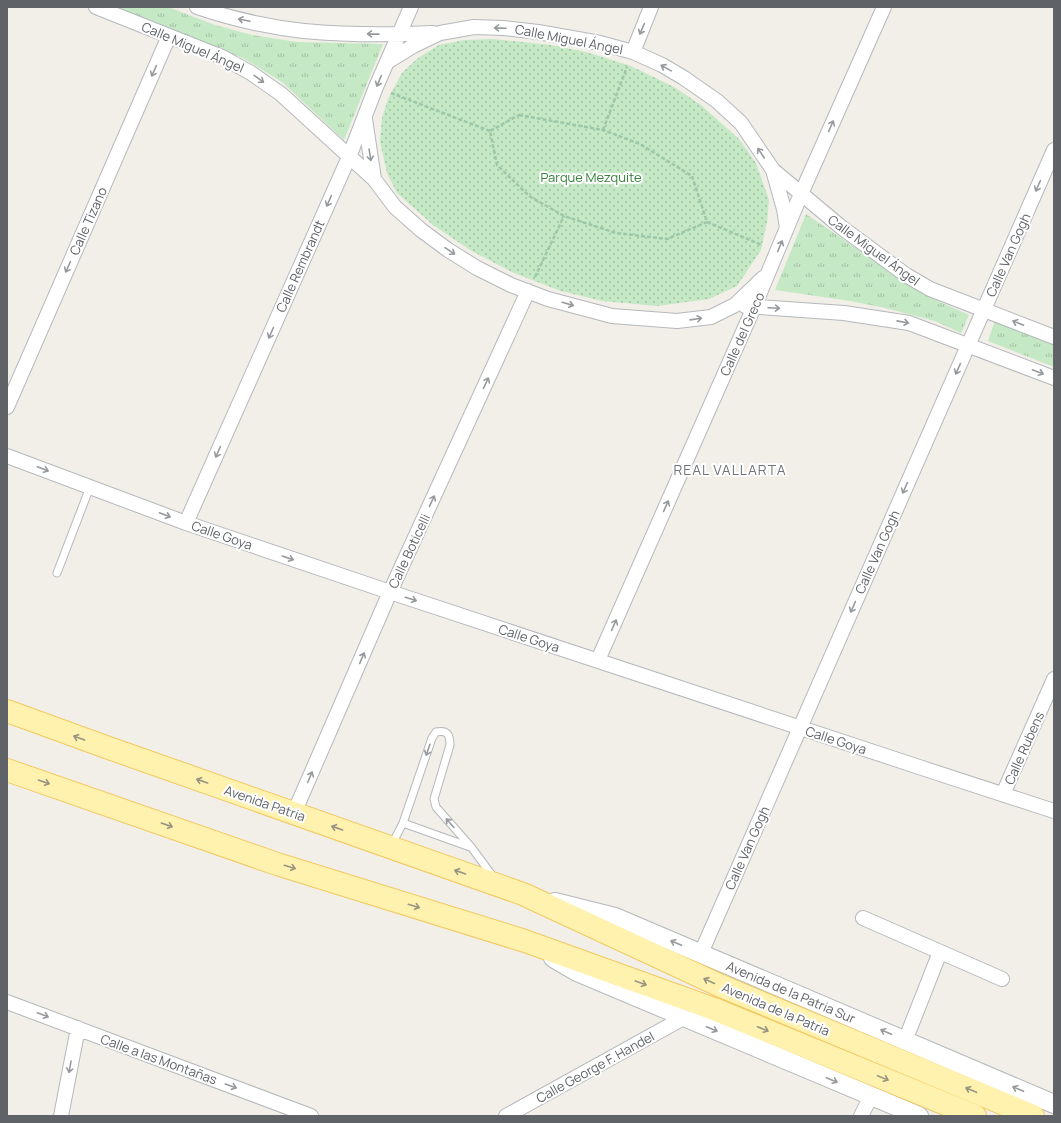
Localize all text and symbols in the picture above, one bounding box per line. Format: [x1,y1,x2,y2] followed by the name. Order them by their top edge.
[237,16,250,24] one-way arrow
[139,17,247,77] street label: Calle Miguel Ángel
[513,20,625,58] street label: Calle Miguel Ángel
[638,23,645,35] one-way arrow
[494,24,507,31] one-way arrow
[367,30,380,38] one-way arrow
[660,63,672,71] one-way arrow
[150,65,157,77] one-way arrow
[253,74,264,83] one-way arrow
[374,75,382,87] one-way arrow
[828,121,836,133] one-way arrow
[366,148,374,161] one-way arrow
[757,148,765,159] one-way arrow
[540,168,642,186] park label: Parque Mezquite
[1034,180,1041,192] one-way arrow
[65,184,111,258] street label: Calle Tizano
[325,195,332,207] one-way arrow
[824,210,924,290] street label: Calle Miguel Ángel
[982,210,1034,300] street label: Calle Van Gogh
[272,217,328,315] street label: Calle Rembrandt
[777,240,784,252] one-way arrow
[444,247,455,255] one-way arrow
[64,261,71,273] one-way arrow
[716,289,769,379] street label: Calle del Greco
[561,301,574,309] one-way arrow
[767,305,780,312] one-way arrow
[689,315,702,323] one-way arrow
[896,318,909,326] one-way arrow
[1012,319,1024,326] one-way arrow
[266,327,274,339] one-way arrow
[954,363,961,375] one-way arrow
[1032,368,1044,376] one-way arrow
[483,377,490,389] one-way arrow
[214,445,221,457] one-way arrow
[673,460,787,479] district label: REAL VALLARTA
[37,466,49,474] one-way arrow
[901,482,909,494] one-way arrow
[429,496,436,508] one-way arrow
[663,500,670,512] one-way arrow
[851,507,903,597] street label: Calle Van Gogh
[384,511,434,591] street label: Calle Boticelli
[159,512,171,520] one-way arrow
[189,516,255,554] street label: Calle Goya
[282,554,294,562] one-way arrow
[405,596,418,603] one-way arrow
[849,601,856,613] one-way arrow
[610,619,618,631] one-way arrow
[496,620,562,656] street label: Calle Goya
[359,653,366,665] one-way arrow
[1000,708,1048,787] street label: Calle Rubens
[803,722,869,758] street label: Calle Goya
[73,733,85,741] one-way arrow
[424,744,431,757] one-way arrow
[307,772,314,784] one-way arrow
[195,777,208,784] one-way arrow
[37,779,49,787] one-way arrow
[222,781,308,825] street label: Avenida Patria
[721,803,773,893] street label: Calle Van Gogh
[445,818,454,828] one-way arrow
[160,822,173,829] one-way arrow
[332,824,344,832] one-way arrow
[283,864,295,872] one-way arrow
[454,867,466,875] one-way arrow
[407,903,420,910] one-way arrow
[670,938,682,946] one-way arrow
[724,958,858,1026] street label: Avenida de la Patria Sur
[704,977,716,984] one-way arrow
[635,979,647,987] one-way arrow
[720,979,832,1039] street label: Avenida de la Patria
[37,1012,49,1020] one-way arrow
[756,1025,768,1033] one-way arrow
[706,1026,718,1033] one-way arrow
[533,1027,657,1107] street label: Calle George F. Handel
[880,1028,892,1035] one-way arrow
[98,1030,220,1089] street label: Calle a las Montañas
[66,1060,74,1073] one-way arrow
[876,1075,888,1082] one-way arrow
[825,1077,837,1084] one-way arrow
[224,1082,236,1090] one-way arrow
[1013,1084,1025,1092] one-way arrow
[966,1086,978,1094] one-way arrow

